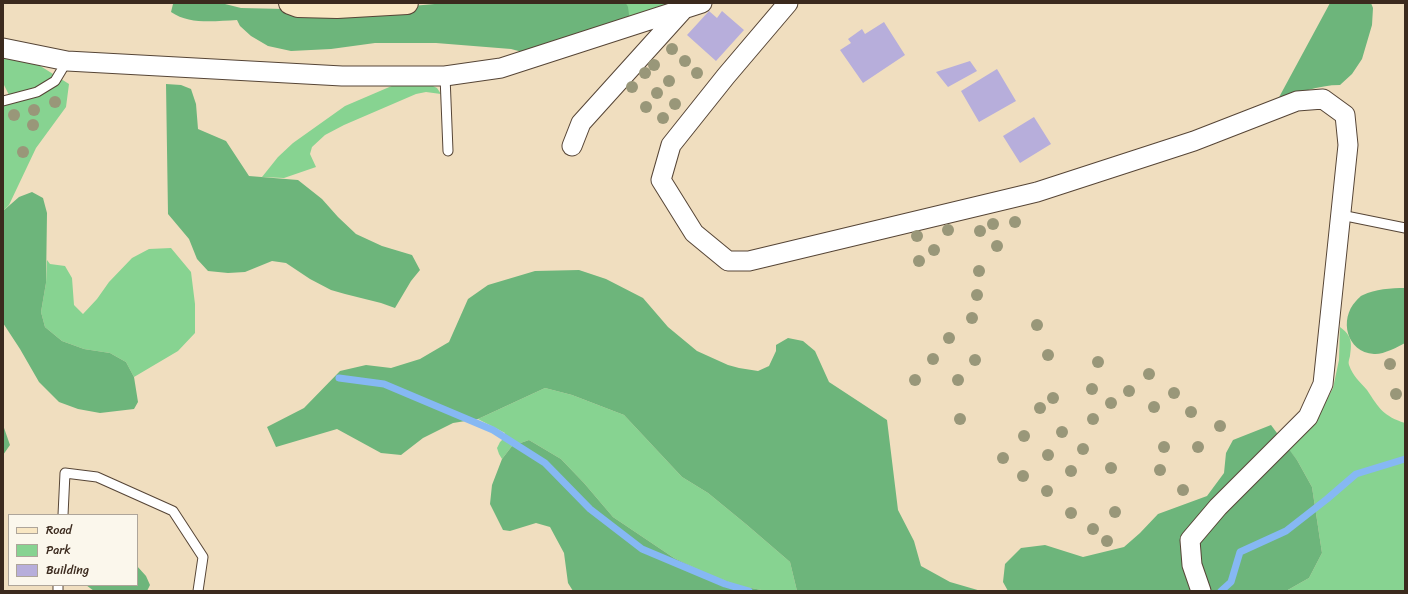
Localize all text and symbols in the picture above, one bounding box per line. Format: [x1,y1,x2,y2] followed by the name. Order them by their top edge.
[8,514,138,586] legend
[46,519,72,541] text: Road
[46,539,71,561] text: Park
[46,559,89,581] text: Building

